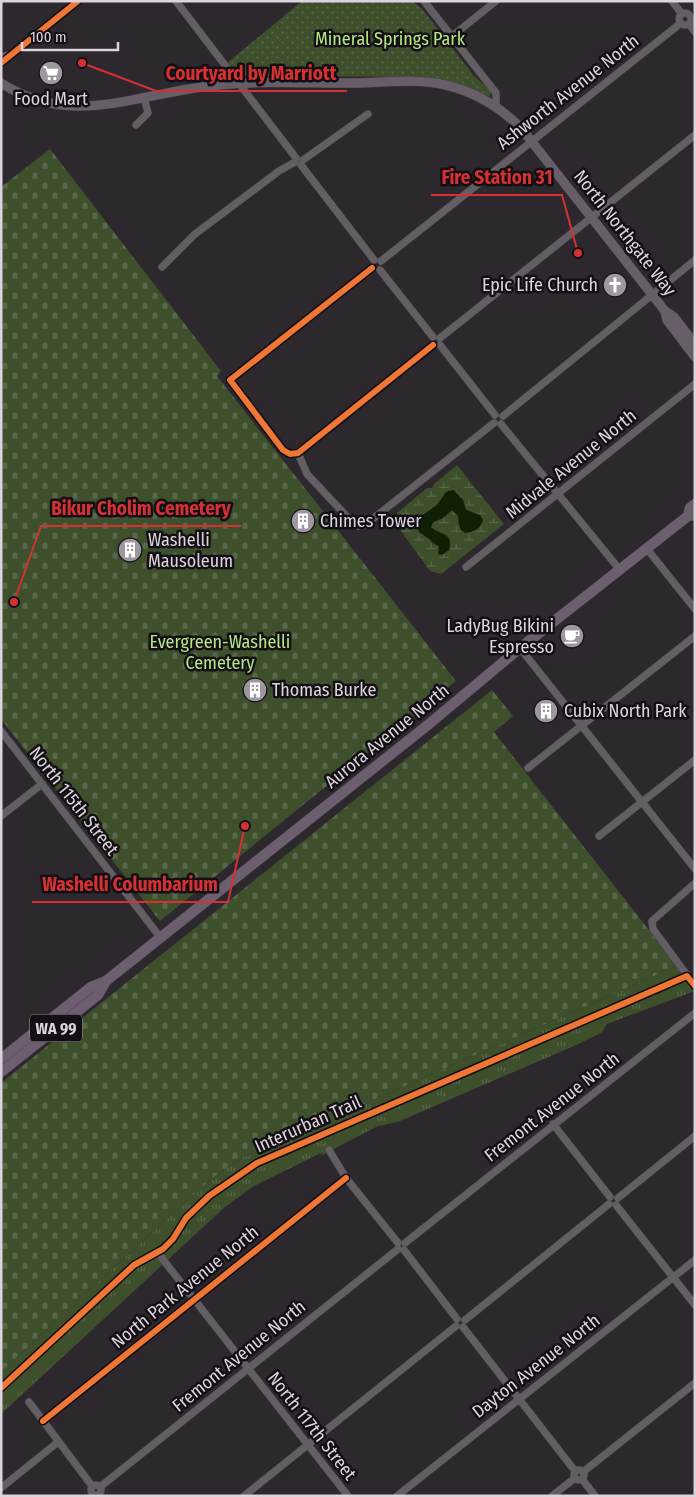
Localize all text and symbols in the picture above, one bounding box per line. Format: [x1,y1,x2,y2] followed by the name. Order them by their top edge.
[22,20,119,52] scale bar
[30,28,67,46] text: 100 m
[315,28,466,50] park label: Mineral Springs Park
[493,30,643,154] street label: Ashworth Avenue North
[156,57,347,91] callout: Courtyard by Marriott
[38,60,64,86] supermarket icon: Food Mart
[166,62,337,85] text: Courtyard by Marriott
[14,88,88,110] place label: Food Mart
[431,161,562,195] callout: Fire Station 31
[442,166,552,189] text: Fire Station 31
[569,166,681,300] street label: North Northgate Way
[602,272,628,298] church icon: Epic Life Church
[482,274,598,296] place label: Epic Life Church
[501,405,641,523] street label: Midvale Avenue North
[41,492,241,526] callout: Bikur Cholim Cemetery
[51,497,232,520] text: Bikur Cholim Cemetery
[290,508,316,534] building icon: Chimes Tower
[320,510,422,532] place label: Chimes Tower
[148,529,233,572] place label: Washelli Mausoleum
[117,537,143,563] building icon: Washelli Mausoleum
[446,615,554,658] place label: LadyBug Bikini Espresso
[559,623,585,649] cafe icon: LadyBug Bikini Espresso
[150,631,290,674] park label: Evergreen-Washelli Cemetery
[242,677,268,703] building icon: Thomas Burke
[272,679,377,701] place label: Thomas Burke
[321,679,453,793] street label: Aurora Avenue North
[533,698,559,724] building icon: Cubix North Park
[564,700,687,722] place label: Cubix North Park
[25,742,123,860] street label: North 115th Street
[32,868,228,902] callout: Washelli Columbarium
[42,873,218,896] text: Washelli Columbarium
[30,1014,82,1042] road number: WA 99
[480,1047,624,1167] street label: Fremont Avenue North
[251,1091,365,1157] street label: Interurban Trail
[107,1221,263,1353] street label: North Park Avenue North
[168,1295,310,1417] street label: Fremont Avenue North
[468,1309,604,1423] street label: Dayton Avenue North
[263,1368,361,1485] street label: North 117th Street

